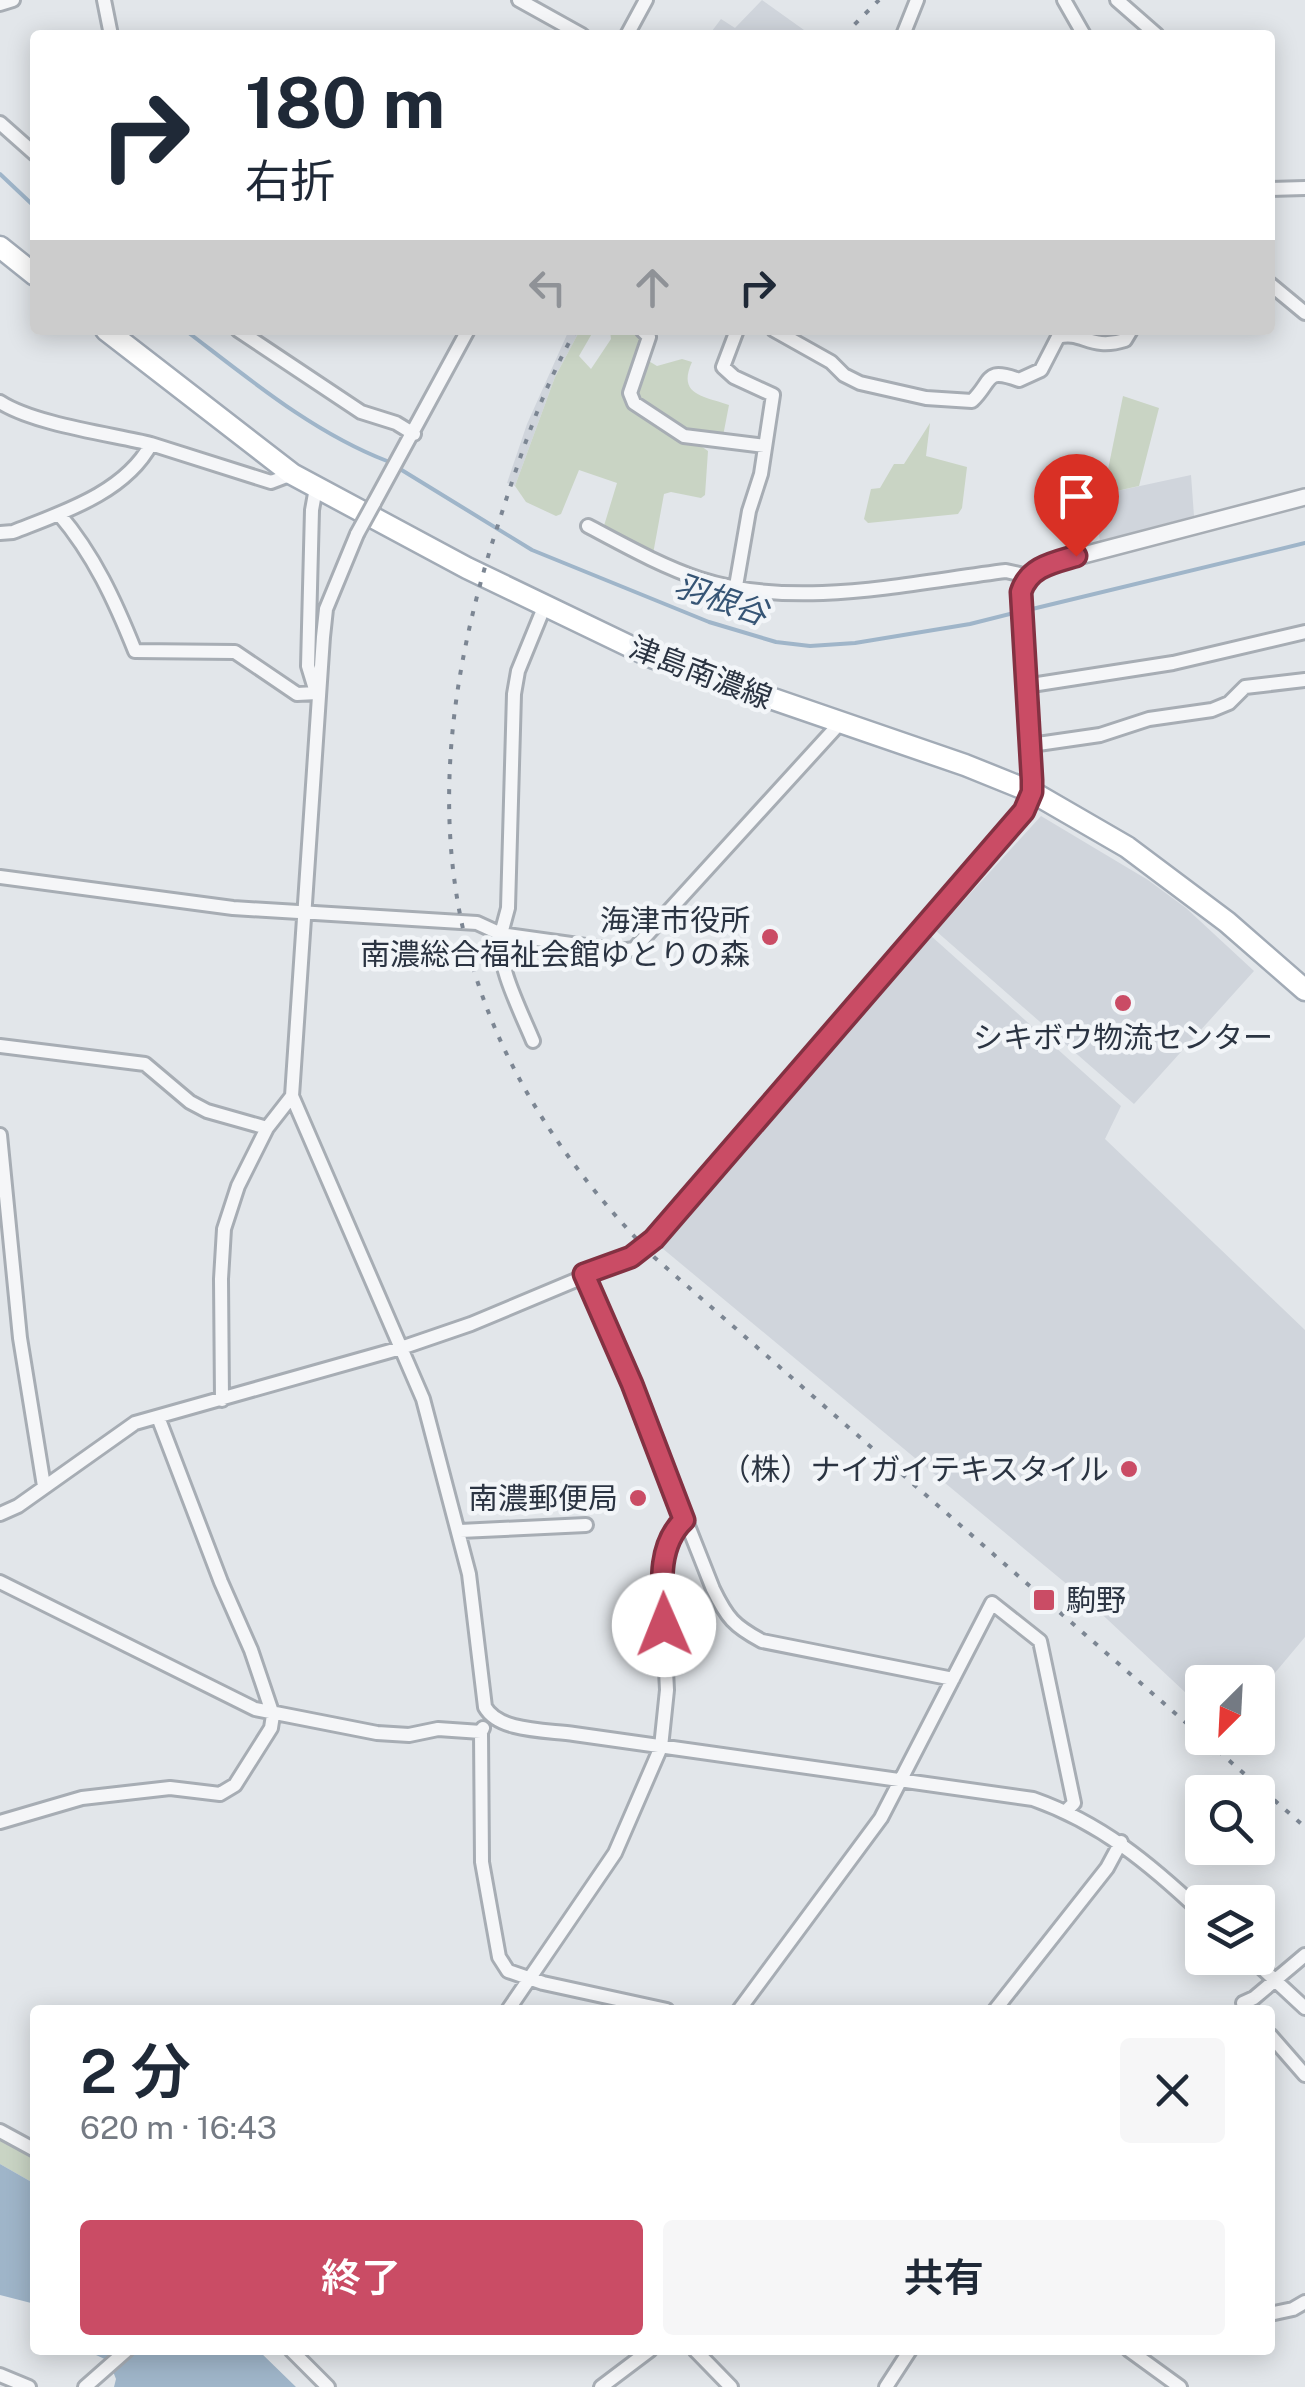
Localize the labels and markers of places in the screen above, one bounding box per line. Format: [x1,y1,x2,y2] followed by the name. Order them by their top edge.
[1034,454,1119,557] pin
[360,902,750,972] place label: 海津市役所 南濃総合福祉会館ゆとりの森
[759,926,781,948] marker: 海津市役所 南濃総合福祉会館ゆとりの森
[1112,992,1134,1014] marker: シキボウ物流センター
[973,1019,1273,1055] place label: シキボウ物流センター
[721,1451,1109,1487] place label: （株）ナイガイテキスタイル
[1118,1458,1140,1480] marker: （株）ナイガイテキスタイル
[468,1480,618,1516] place label: 南濃郵便局
[627,1487,649,1509] marker: 南濃郵便局
[1066,1582,1126,1618] place label: 駒野
[1031,1587,1057,1613] marker: 駒野

